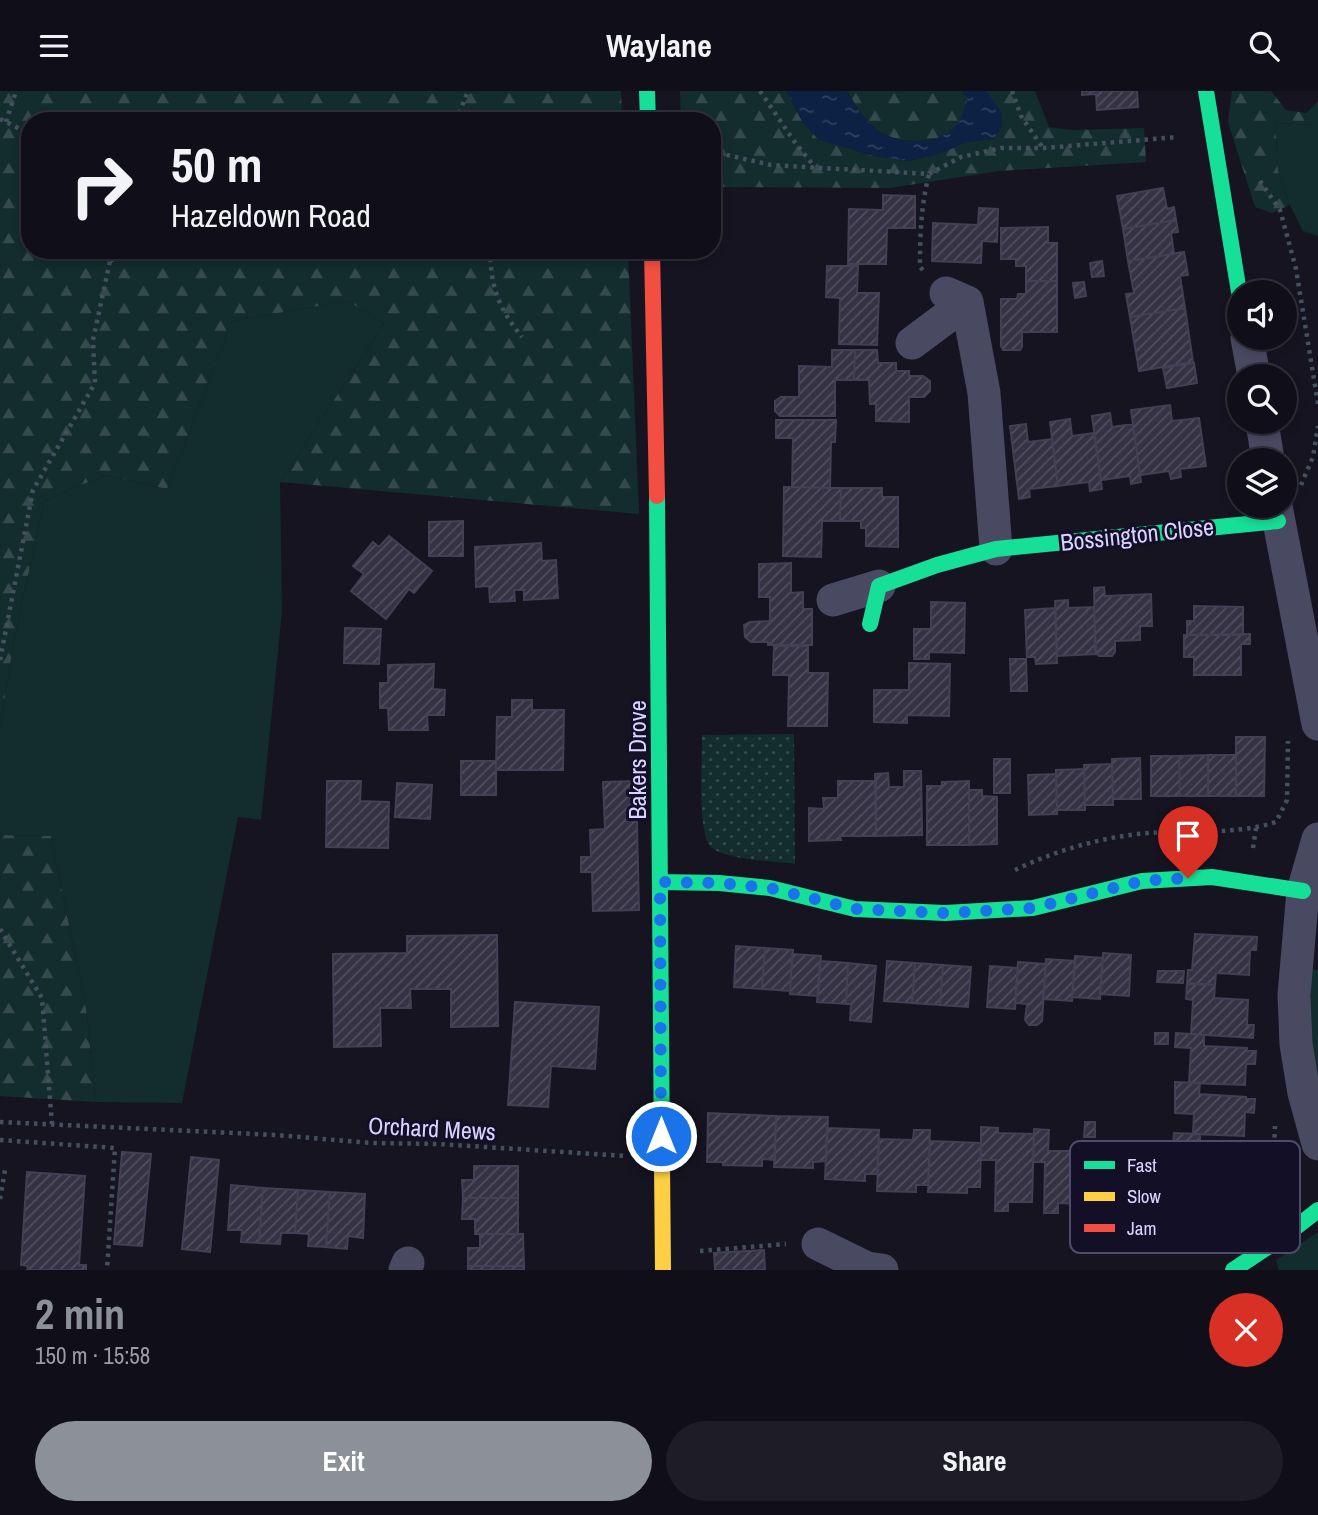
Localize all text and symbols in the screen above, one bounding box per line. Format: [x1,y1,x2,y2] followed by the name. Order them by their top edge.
[606,24,712,67] text: Waylane
[35,27,73,65] icon: menu
[1245,27,1283,65] icon: search
[171,131,263,197] text: 50 m
[56,140,147,231] icon: right
[171,194,371,237] text: Hazeldown Road
[1227,280,1297,518] map controls
[1227,280,1297,350] button: sound
[1227,364,1297,434] button: search
[1227,448,1297,518] button: layers
[1059,510,1215,558] street label: Bossington Close
[621,700,653,820] street label: Bakers Drove
[1158,806,1218,878] pin
[1169,817,1207,855] icon: arrive
[624,1099,698,1173] position arrow
[367,1109,497,1147] street label: Orchard Mews
[1070,1141,1300,1253] legend
[1127,1152,1157,1178] text: Fast
[1127,1183,1162,1209] text: Slow
[1127,1215,1156,1241] text: Jam
[35,1286,125,1342] text: 2 min
[1209,1293,1283,1367] button: close
[35,1340,150,1371] text: 150 m · 15:58
[35,1421,652,1501] button: Exit
[666,1421,1283,1501] button: Share

